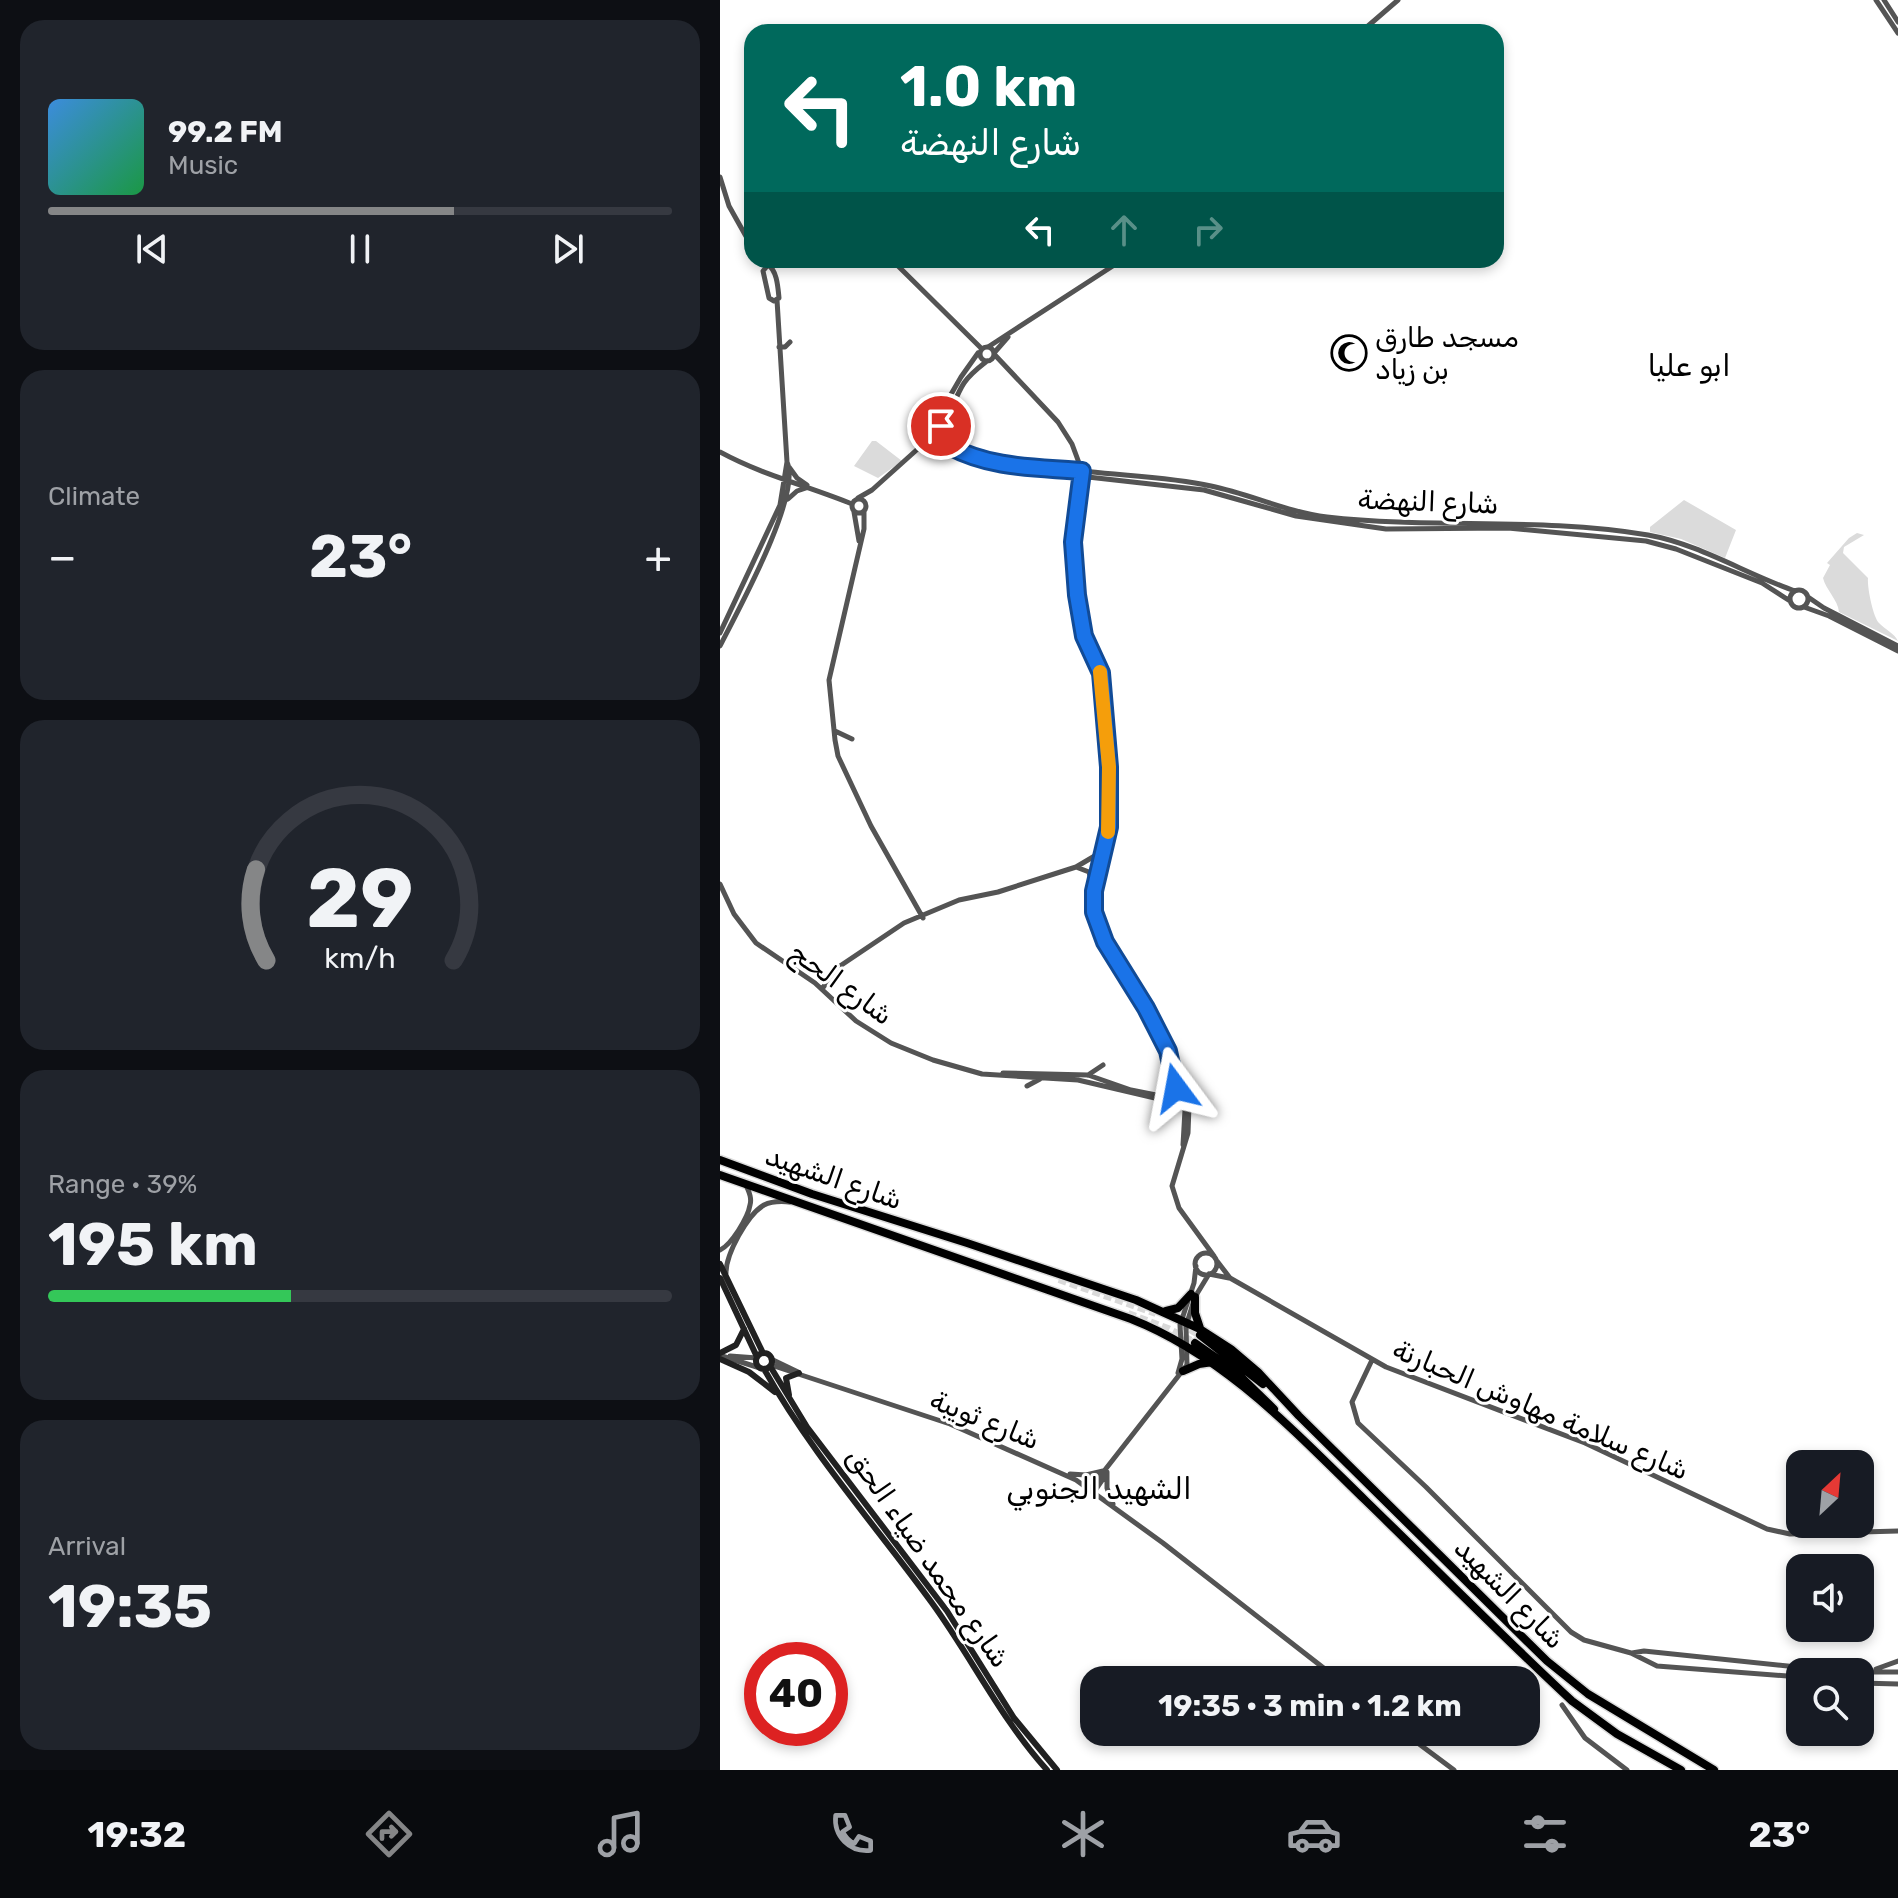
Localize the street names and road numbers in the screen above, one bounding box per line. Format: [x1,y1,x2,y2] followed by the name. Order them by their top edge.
[1357,483,1499,523] street label: شارع النهضة
[782,935,900,1034] street label: شارع الحج
[760,1139,907,1219] street label: شارع الشهيد
[1387,1332,1694,1490] street label: شارع سلامة مهاوش الحبارنة
[924,1383,1045,1459] street label: شارع ثويبة
[838,1441,1017,1676] street label: شارع محمد ضياء الحق
[1445,1531,1572,1658] street label: شارع الشهيد

